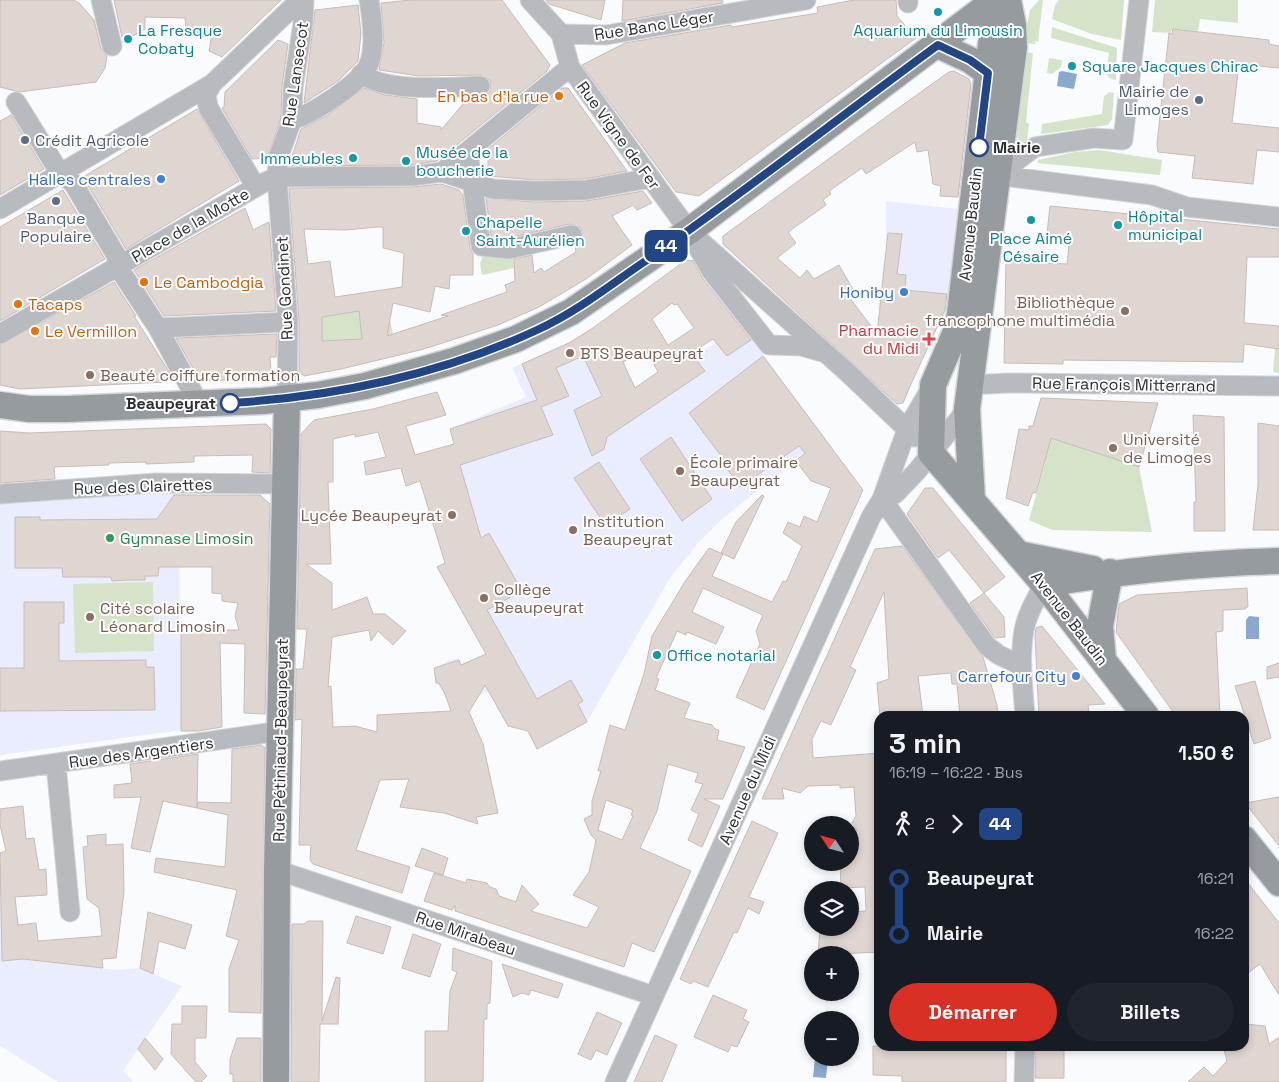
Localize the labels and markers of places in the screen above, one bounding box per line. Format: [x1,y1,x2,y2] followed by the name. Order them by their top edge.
[932,6,944,18] marker: Aquarium du Limousin
[138,20,222,59] place label: La Fresque Cobaty
[853,20,1023,41] place label: Aquarium du Limousin
[122,33,134,45] marker: La Fresque Cobaty
[1082,56,1259,77] place label: Square Jacques Chirac
[1066,60,1078,72] marker: Square Jacques Chirac
[1119,81,1189,120] place label: Mairie de Limoges
[437,86,549,107] place label: En bas d'la rue
[553,90,565,102] marker: En bas d'la rue
[1193,94,1205,106] marker: Mairie de Limoges
[35,130,149,151] place label: Crédit Agricole
[19,134,31,146] marker: Crédit Agricole
[969,137,989,157] marker: Mairie
[993,137,1040,158] place label: Mairie
[416,142,508,181] place label: Musée de la boucherie
[260,148,343,169] place label: Immeubles
[347,152,359,164] marker: Immeubles
[400,155,412,167] marker: Musée de la boucherie
[29,169,151,190] place label: Halles centrales
[155,173,167,185] marker: Halles centrales
[50,195,62,207] marker: Banque Populaire
[1128,206,1202,245] place label: Hôpital municipal
[20,208,92,247] place label: Banque Populaire
[476,212,585,251] place label: Chapelle Saint-Aurélien
[1025,214,1037,226] marker: Place Aimé Césaire
[1112,219,1124,231] marker: Hôpital municipal
[460,225,472,237] marker: Chapelle Saint-Aurélien
[990,228,1072,267] place label: Place Aimé Césaire
[154,272,263,293] place label: Le Cambodgia
[138,276,150,288] marker: Le Cambodgia
[840,282,894,303] place label: Honiby
[898,286,910,298] marker: Honiby
[925,292,1115,331] place label: Bibliothèque francophone multimédia
[28,294,83,315] place label: Tacaps
[12,298,24,310] marker: Tacaps
[1119,305,1131,317] marker: Bibliothèque francophone multimédia
[839,320,919,359] place label: Pharmacie du Midi
[45,321,137,342] place label: Le Vermillon
[29,325,41,337] marker: Le Vermillon
[923,333,935,345] marker: Pharmacie du Midi
[580,343,704,364] place label: BTS Beaupeyrat
[564,347,576,359] marker: BTS Beaupeyrat
[100,365,300,386] place label: Beauté coiffure formation
[84,369,96,381] marker: Beauté coiffure formation
[126,393,216,414] place label: Beaupeyrat
[220,393,240,413] marker: Beaupeyrat
[1123,429,1211,468] place label: Université de Limoges
[1107,442,1119,454] marker: Université de Limoges
[690,452,798,491] place label: École primaire Beaupeyrat
[674,465,686,477] marker: École primaire Beaupeyrat
[301,505,442,526] place label: Lycée Beaupeyrat
[446,509,458,521] marker: Lycée Beaupeyrat
[583,511,673,550] place label: Institution Beaupeyrat
[567,524,579,536] marker: Institution Beaupeyrat
[120,528,254,549] place label: Gymnase Limosin
[104,532,116,544] marker: Gymnase Limosin
[494,579,584,618] place label: Collège Beaupeyrat
[478,592,490,604] marker: Collège Beaupeyrat
[100,598,226,637] place label: Cité scolaire Léonard Limosin
[84,611,96,623] marker: Cité scolaire Léonard Limosin
[667,645,776,666] place label: Office notarial
[651,649,663,661] marker: Office notarial
[958,666,1066,687] place label: Carrefour City
[1070,670,1082,682] marker: Carrefour City

